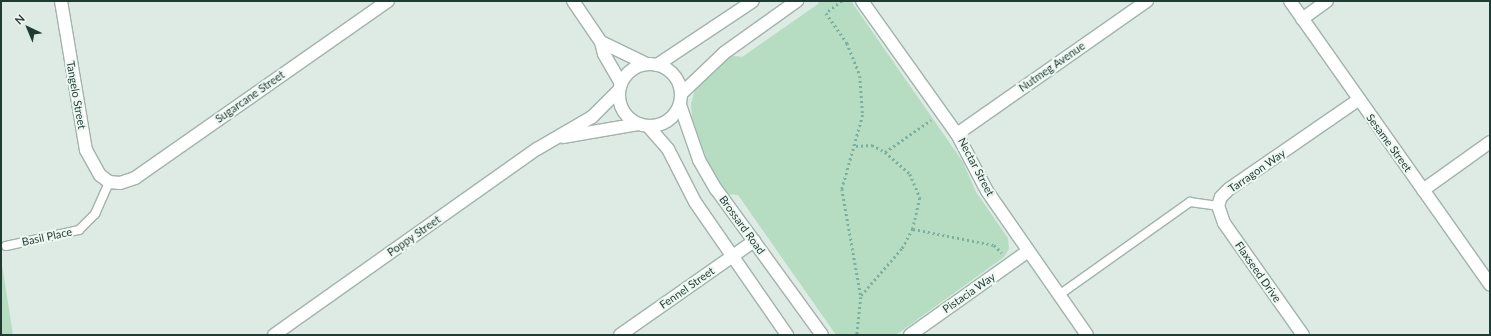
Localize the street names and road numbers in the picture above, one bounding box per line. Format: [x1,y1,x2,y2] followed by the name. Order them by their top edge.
[1016,39,1088,95] street label: Nutmeg Avenue
[64,60,88,130] street label: Tangelo Street
[213,68,287,126] street label: Sugarcane Street
[1363,111,1415,175] street label: Sesame Street
[955,135,997,199] street label: Nectar Street
[1226,146,1288,196] street label: Tarragon Way
[716,193,768,257] street label: Brossard Road
[385,213,443,259] street label: Poppy Street
[21,225,73,249] street label: Basil Place
[1232,239,1284,305] street label: Flaxseed Drive
[657,264,717,312] street label: Fennel Street
[940,270,998,316] street label: Pistacia Way

